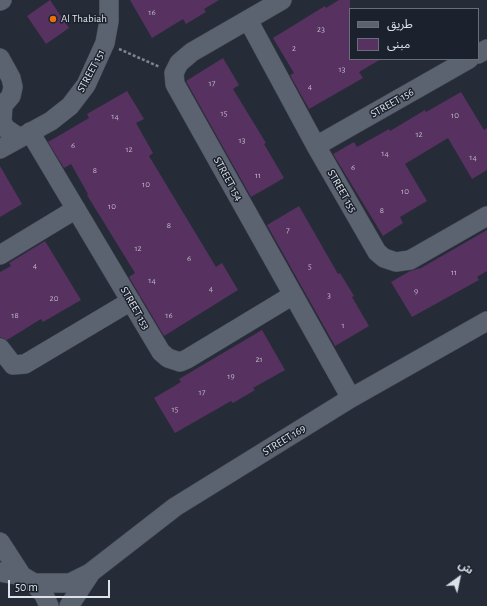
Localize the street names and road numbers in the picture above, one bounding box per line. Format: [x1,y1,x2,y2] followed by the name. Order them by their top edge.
[74,47,108,95] street label: STREET 151
[368,85,416,121] street label: STREET 156
[211,155,245,203] street label: STREET 154
[324,167,360,215] street label: STREET 155
[117,284,153,332] street label: STREET 153
[260,422,308,458] street label: STREET 169

